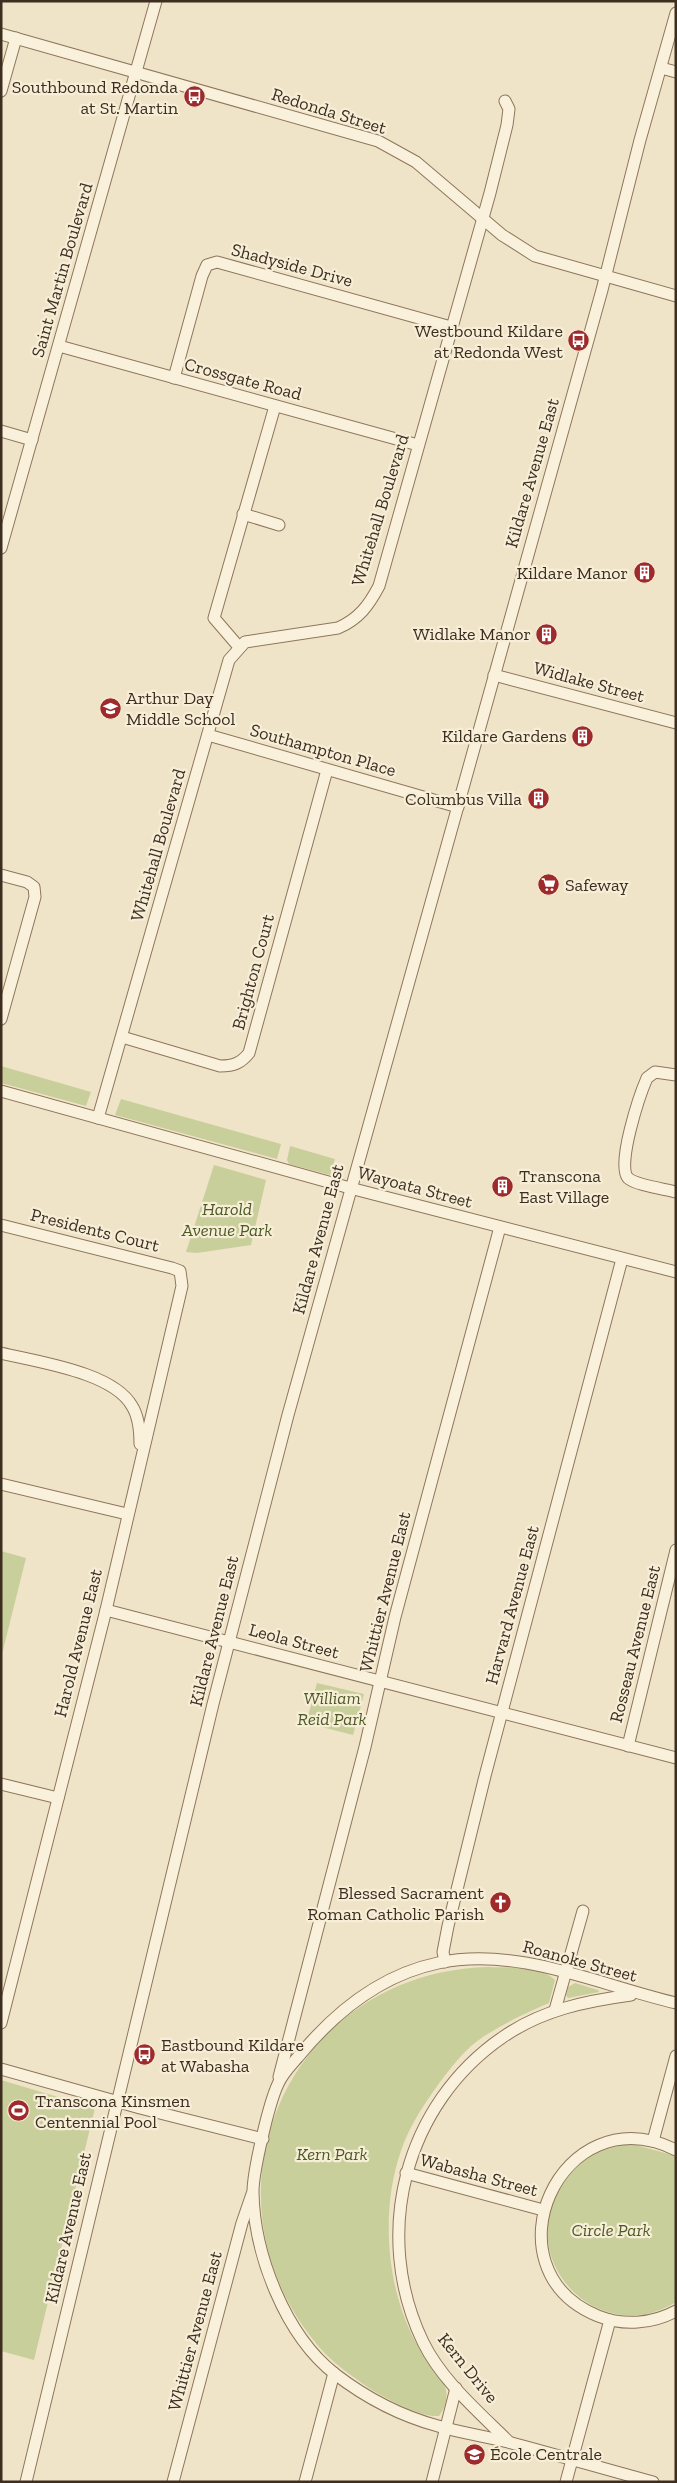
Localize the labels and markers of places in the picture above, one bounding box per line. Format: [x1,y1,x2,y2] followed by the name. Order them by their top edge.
[12,76,179,119] place label: Southbound Redonda at St. Martin
[182,85,206,109] bus stop icon: Southbound Redonda at St. Martin
[415,320,563,363] place label: Westbound Kildare at Redonda West
[567,329,591,353] bus stop icon: Westbound Kildare at Redonda West
[632,561,656,585] building icon: Kildare Manor
[516,562,628,584] place label: Kildare Manor
[535,622,559,646] building icon: Widlake Manor
[413,623,531,645] place label: Widlake Manor
[126,687,235,730] place label: Arthur Day Middle School
[98,696,122,720] school or university icon: Arthur Day Middle School
[571,724,595,748] building icon: Kildare Gardens
[442,725,567,747] place label: Kildare Gardens
[526,787,550,811] building icon: Columbus Villa
[405,788,522,810] place label: Columbus Villa
[537,873,561,897] supermarket icon: Safeway
[565,874,629,896] place label: Safeway
[519,1165,609,1208] place label: Transcona East Village
[491,1174,515,1198] building icon: Transcona East Village
[307,1882,484,1925] place label: Blessed Sacrament Roman Catholic Parish
[488,1891,512,1915] church icon: Blessed Sacrament Roman Catholic Parish
[161,2034,304,2077] place label: Eastbound Kildare at Wabasha
[133,2043,157,2067] bus stop icon: Eastbound Kildare at Wabasha
[35,2090,191,2133] place label: Transcona Kinsmen Centennial Pool
[7,2099,31,2123] sports icon: Transcona Kinsmen Centennial Pool
[462,2442,486,2466] school or university icon: École Centrale
[490,2443,602,2465] place label: École Centrale

